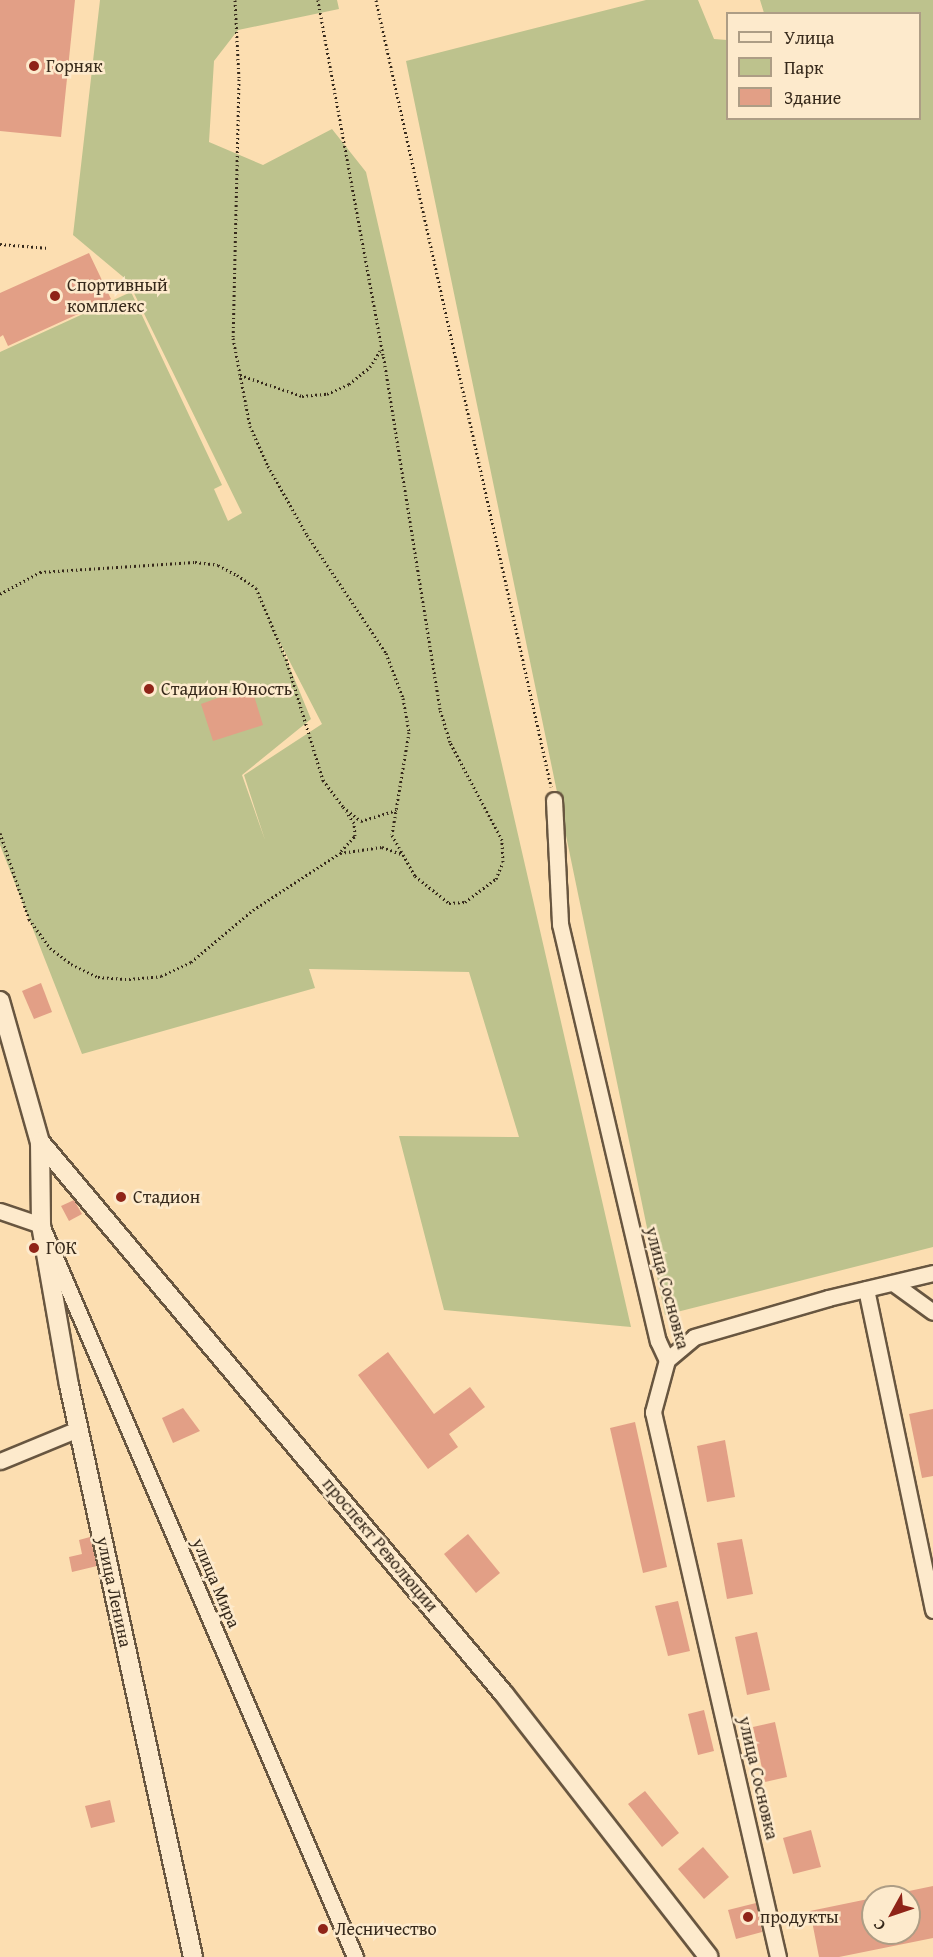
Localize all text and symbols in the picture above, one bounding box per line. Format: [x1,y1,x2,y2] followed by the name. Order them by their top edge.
[726,12,921,120] legend
[784,24,834,51] text: Улица
[784,54,823,81] text: Парк
[46,55,103,77] place label: Горняк
[27,59,41,73] marker: Горняк
[784,84,841,111] text: Здание
[67,275,168,318] place label: Спортивный комплекс
[48,289,62,303] marker: Спортивный комплекс
[161,678,292,700] place label: Стадион Юность
[142,682,156,696] marker: Стадион Юность
[133,1186,200,1208] place label: Стадион
[114,1190,128,1204] marker: Стадион
[640,1224,694,1352] street label: улица Сосновка
[46,1237,77,1259] place label: ГОК
[27,1241,41,1255] marker: ГОК
[318,1474,442,1616] street label: проспект Революции
[92,1535,136,1649] street label: улица Ленина
[187,1535,245,1631] street label: улица Мира
[733,1714,783,1842] street label: улица Сосновка
[861,1885,921,1945] north arrow
[760,1906,839,1928] place label: продукты
[741,1910,755,1924] marker: продукты
[867,1914,891,1936] text: С
[335,1918,437,1940] place label: Лесничество
[316,1922,330,1936] marker: Лесничество

